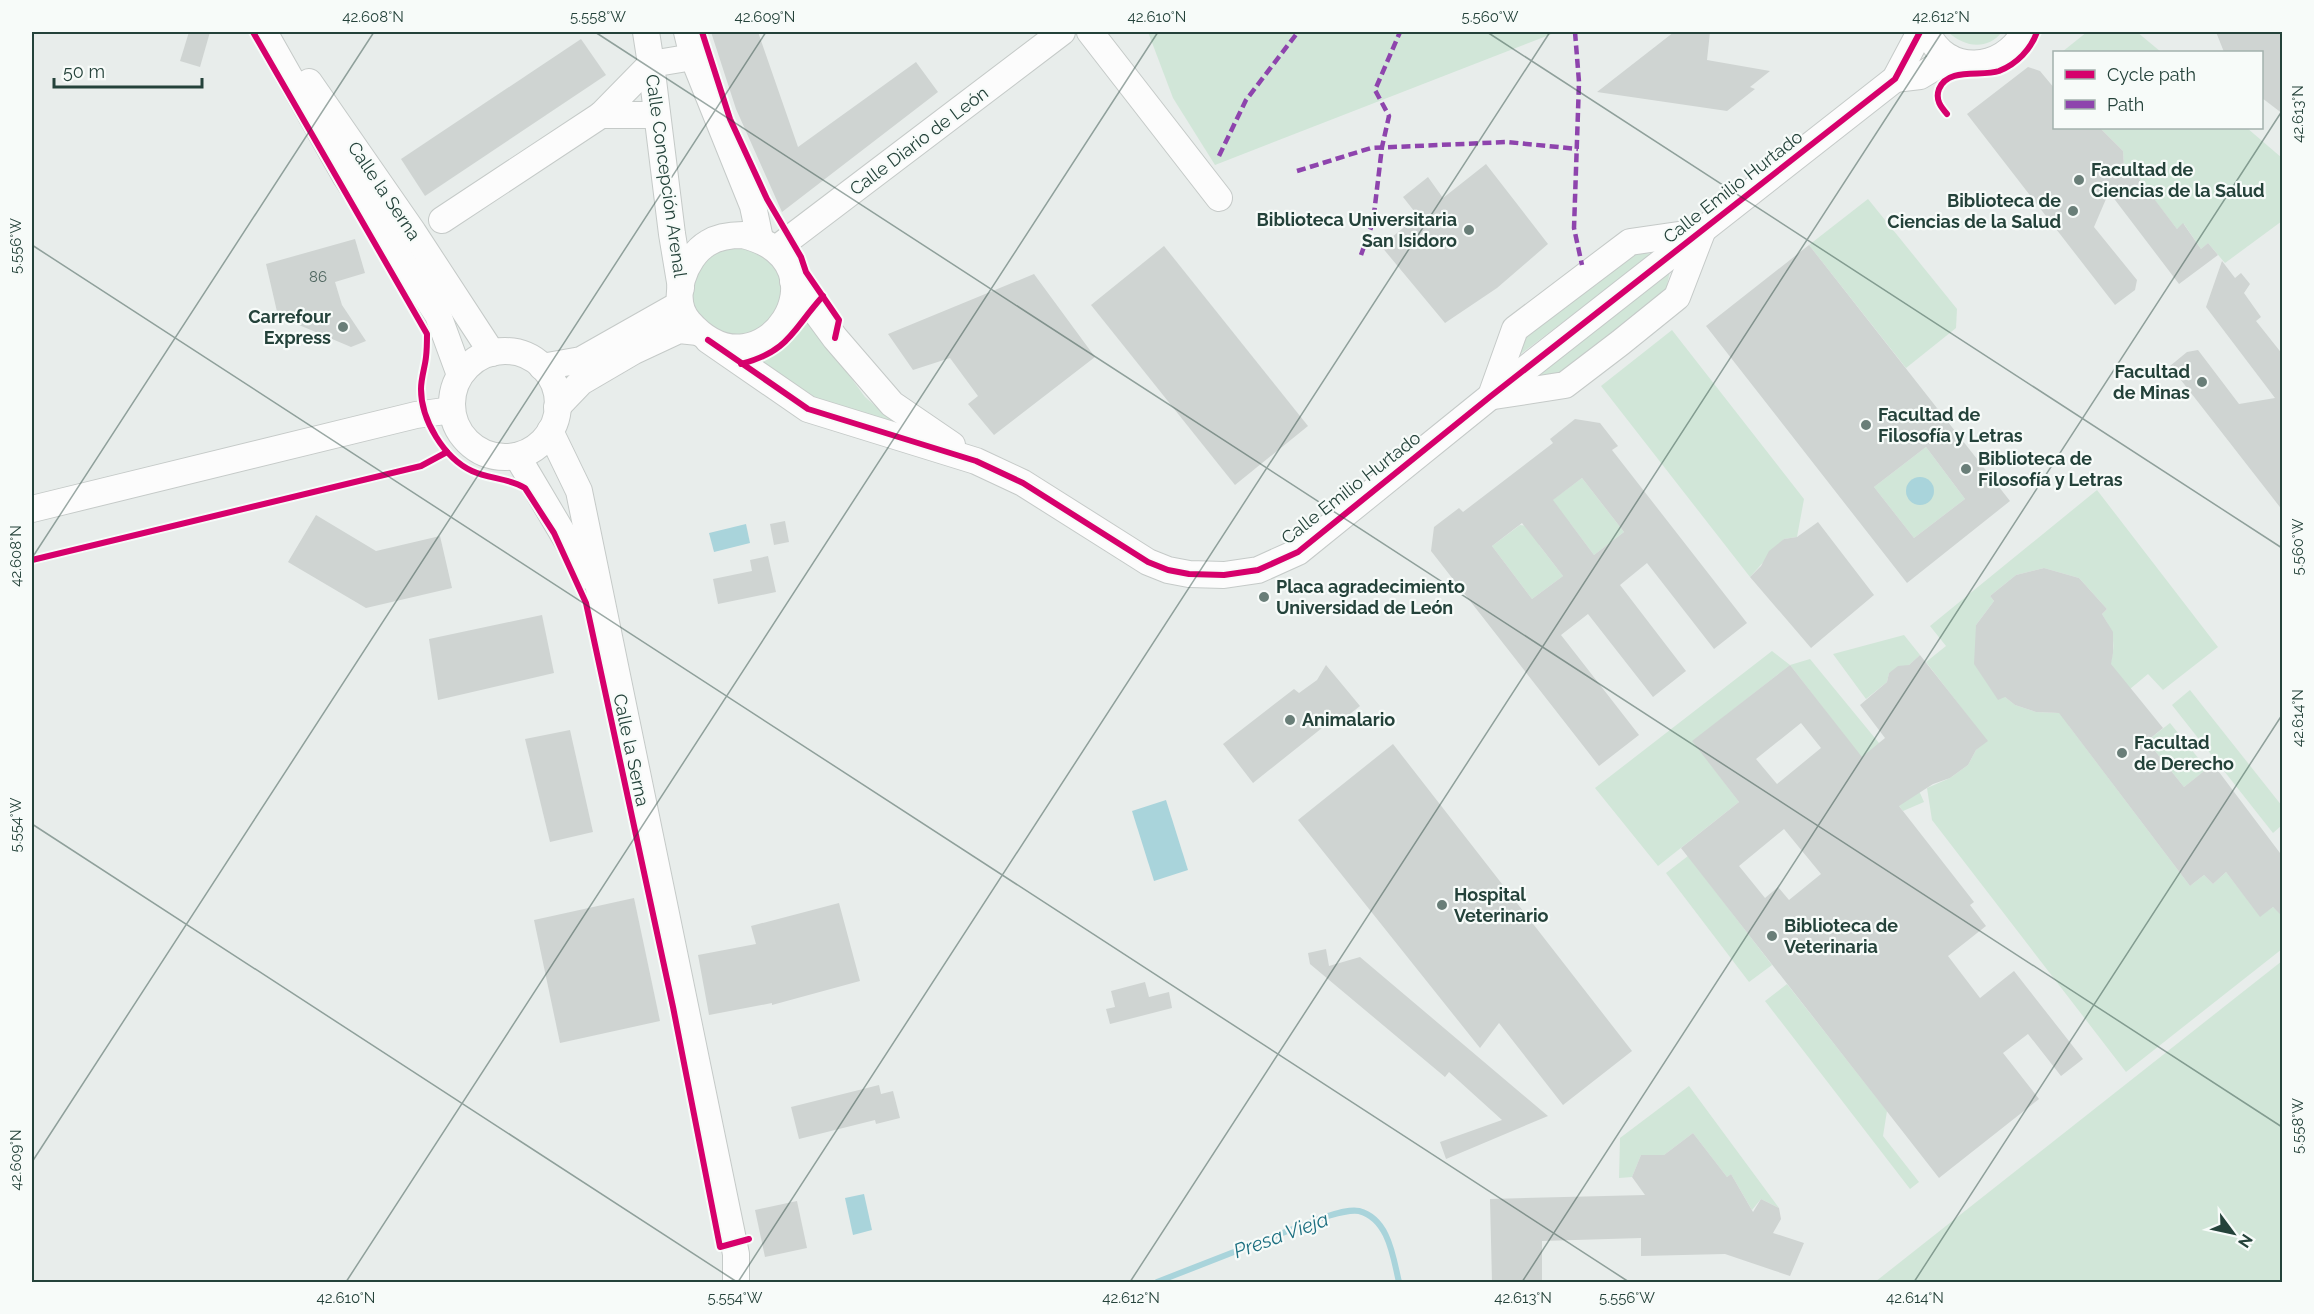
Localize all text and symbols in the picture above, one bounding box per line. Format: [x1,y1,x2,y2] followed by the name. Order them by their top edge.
[342,8,404,26] text: 42.608°N
[570,8,626,26] text: 5.558°W
[735,8,795,26] text: 42.609°N
[1128,8,1186,26] text: 42.610°N
[1462,8,1519,26] text: 5.560°W
[1912,8,1970,26] text: 42.612°N
[54,51,202,89] scale bar
[2053,51,2263,129] legend
[63,61,105,82] text: 50 m
[2107,64,2196,85] text: Cycle path
[642,73,691,279] street label: Calle Concepción Arenal
[845,82,992,199] street label: Calle Diario de León
[2289,85,2307,143] text: 42.613°N
[2107,94,2144,115] text: Path
[1659,126,1807,247] street label: Calle Emilio Hurtado
[344,137,425,244] street label: Calle la Serna
[2091,159,2265,201] place label: Facultad de Ciencias de la Salud
[2072,173,2086,187] marker: Facultad de Ciencias de la Salud
[1887,190,2061,232] place label: Biblioteca de Ciencias de la Salud
[2066,204,2080,218] marker: Biblioteca de Ciencias de la Salud
[1257,209,1457,251] place label: Biblioteca Universitaria San Isidoro
[7,218,25,274] text: 5.556°W
[1462,223,1476,237] marker: Biblioteca Universitaria San Isidoro
[309,268,327,286] house number: 86
[248,306,331,348] place label: Carrefour Express
[336,320,350,334] marker: Carrefour Express
[2113,361,2190,403] place label: Facultad de Minas
[2195,375,2209,389] marker: Facultad de Minas
[1878,404,2023,446] place label: Facultad de Filosofía y Letras
[1859,418,1873,432] marker: Facultad de Filosofía y Letras
[1277,427,1425,548] street label: Calle Emilio Hurtado
[1978,448,2123,490] place label: Biblioteca de Filosofía y Letras
[1959,462,1973,476] marker: Biblioteca de Filosofía y Letras
[2289,518,2307,575] text: 5.560°W
[7,525,25,587] text: 42.608°N
[1276,576,1465,618] place label: Placa agradecimiento Universidad de León
[1257,590,1271,604] marker: Placa agradecimiento Universidad de León
[2289,689,2307,747] text: 42.614°N
[609,692,654,808] street label: Calle la Serna
[1302,709,1395,730] place label: Animalario
[1283,713,1297,727] marker: Animalario
[2134,732,2234,774] place label: Facultad de Derecho
[2115,746,2129,760] marker: Facultad de Derecho
[7,797,25,853] text: 5.554°W
[1454,884,1549,926] place label: Hospital Veterinario
[1435,898,1449,912] marker: Hospital Veterinario
[1784,915,1898,957] place label: Biblioteca de Veterinaria
[1765,929,1779,943] marker: Biblioteca de Veterinaria
[2289,1098,2307,1154] text: 5.558°W
[7,1130,25,1190] text: 42.609°N
[2203,1203,2263,1263] north arrow
[1230,1207,1332,1263] water label: Presa Vieja
[2234,1231,2256,1251] text: N
[317,1289,375,1307] text: 42.610°N
[707,1289,763,1307] text: 5.554°W
[1102,1289,1160,1307] text: 42.612°N
[1494,1289,1552,1307] text: 42.613°N
[1599,1289,1655,1307] text: 5.556°W
[1886,1289,1944,1307] text: 42.614°N

